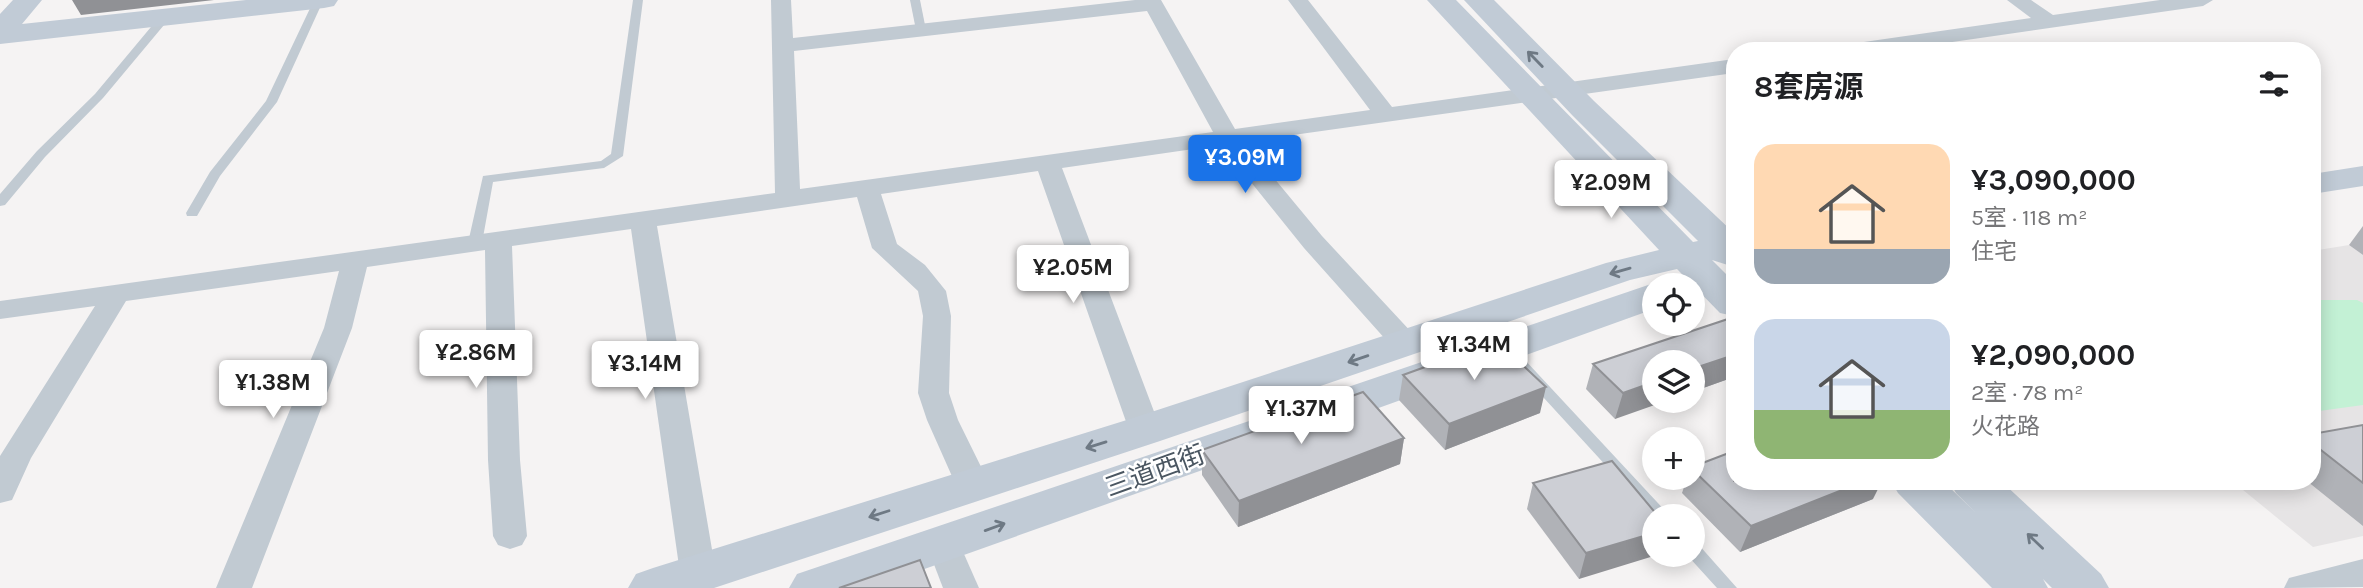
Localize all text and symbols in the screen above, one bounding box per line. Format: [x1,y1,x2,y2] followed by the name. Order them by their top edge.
[1527,51,1544,68] one-way arrow
[2255,65,2293,103] icon: filters
[1754,69,1863,105] text: 8套房源
[1188,136,1302,195] pin: ¥3.09M
[1204,144,1286,171] text: ¥3.09M
[1554,160,1668,220] pin: ¥2.09M
[1971,162,2136,198] text: ¥3,090,000
[1570,169,1652,196] text: ¥2.09M
[1810,172,1894,256] icon: home
[1971,204,2088,231] text: 5室 · 118 m²
[1971,238,2017,265] text: 住宅
[1016,246,1130,305] pin: ¥2.05M
[1033,254,1113,281] text: ¥2.05M
[1609,265,1631,278] one-way arrow
[1642,273,1705,567] map controls
[1642,273,1705,336] button: locate
[1417,322,1531,382] pin: ¥1.34M
[419,330,533,390] pin: ¥2.86M
[1437,331,1511,358] text: ¥1.34M
[1971,337,2135,373] text: ¥2,090,000
[435,339,517,366] text: ¥2.86M
[588,342,702,401] pin: ¥3.14M
[1810,347,1894,431] icon: home
[608,350,682,377] text: ¥3.14M
[1642,350,1705,413] button: layers
[1347,353,1369,366] one-way arrow
[216,360,330,420] pin: ¥1.38M
[235,369,311,396] text: ¥1.38M
[1971,379,2084,406] text: 2室 · 78 m²
[1244,386,1358,446] pin: ¥1.37M
[1265,395,1337,422] text: ¥1.37M
[1971,413,2040,440] text: 火花路
[1642,427,1705,490] button: +
[1101,439,1209,503] street label: 三道西街
[1085,440,1107,453] one-way arrow
[1642,504,1705,567] button: −
[868,509,890,521] one-way arrow
[984,520,1006,532] one-way arrow
[2026,533,2044,550] one-way arrow

